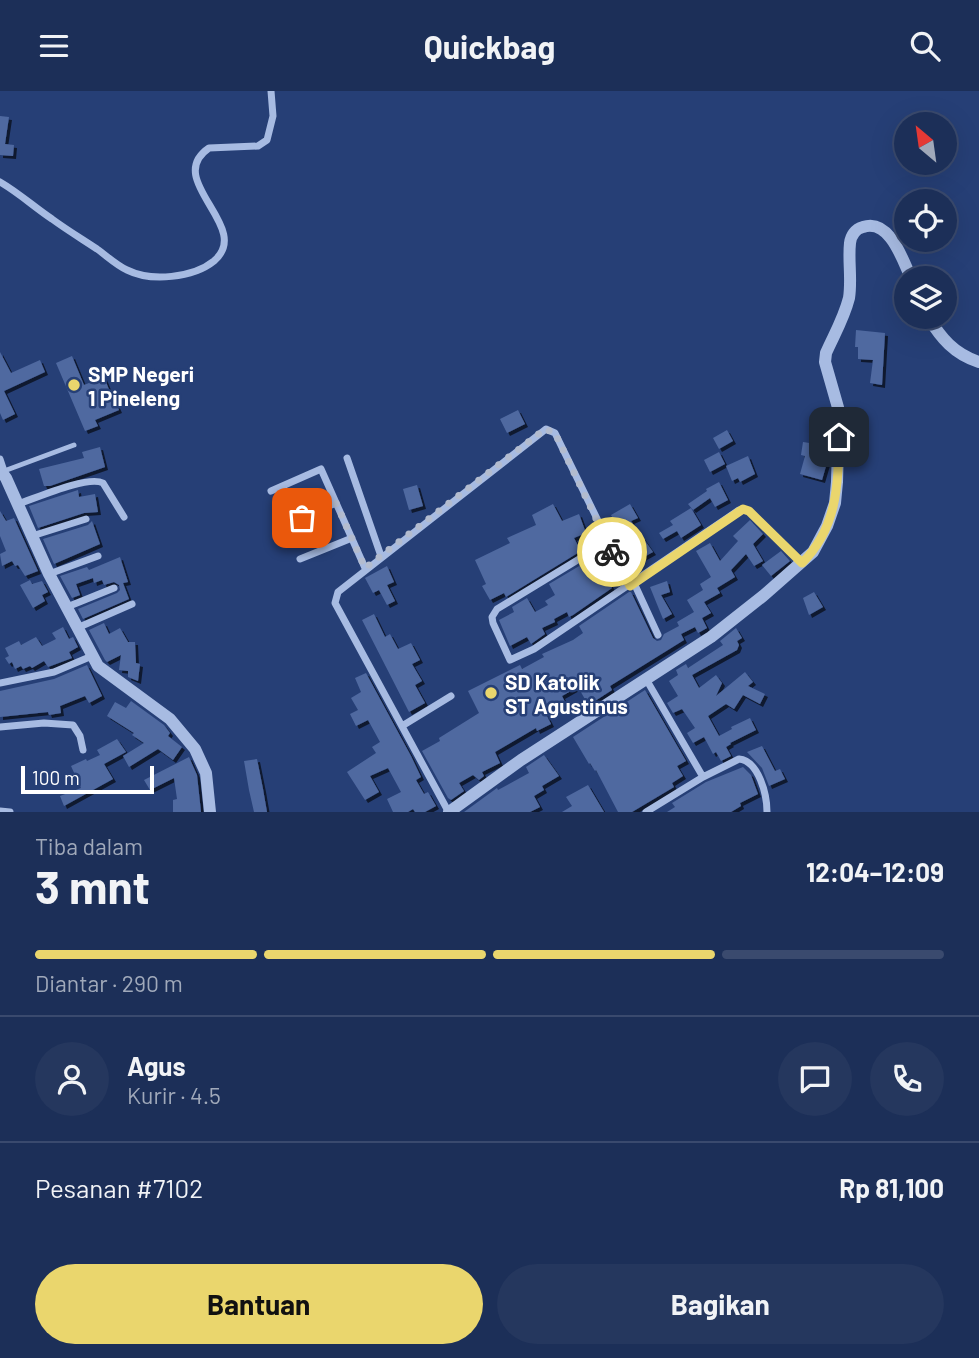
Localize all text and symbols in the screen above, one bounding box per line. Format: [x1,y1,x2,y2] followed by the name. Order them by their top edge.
[35,27,73,65] icon: menu
[424,27,555,65] text: Quickbag
[906,27,944,65] icon: search
[894,112,957,175] north arrow
[894,112,957,329] map controls
[894,189,957,252] button: locate
[894,266,957,329] button: layers
[88,361,194,410] place label: SMP Negeri 1 Pineleng
[66,377,82,393] marker: SMP Negeri 1 Pineleng
[809,407,869,467] pin
[820,418,858,456] icon: home
[272,488,332,548] pin
[283,499,321,537] icon: bag
[577,517,647,587] courier
[593,533,631,571] icon: bike
[505,669,628,718] place label: SD Katolik ST Agustinus
[483,685,499,701] marker: SD Katolik ST Agustinus
[21,763,154,795] scale bar
[32,766,80,789] text: 100 m
[35,832,143,860] text: Tiba dalam
[806,856,944,887] text: 12:04–12:09
[35,858,150,913] text: 3 mnt
[35,969,183,997] text: Diantar · 290 m
[35,1042,109,1116] button: person
[778,1042,852,1116] button: chat
[870,1042,944,1116] button: phone
[127,1050,186,1081] text: Agus
[127,1081,221,1109] text: Kurir · 4.5
[35,1172,203,1203] text: Pesanan #7102
[839,1172,944,1203] text: Rp 81,100
[35,1264,483,1344] button: Bantuan
[497,1264,944,1344] button: Bagikan

